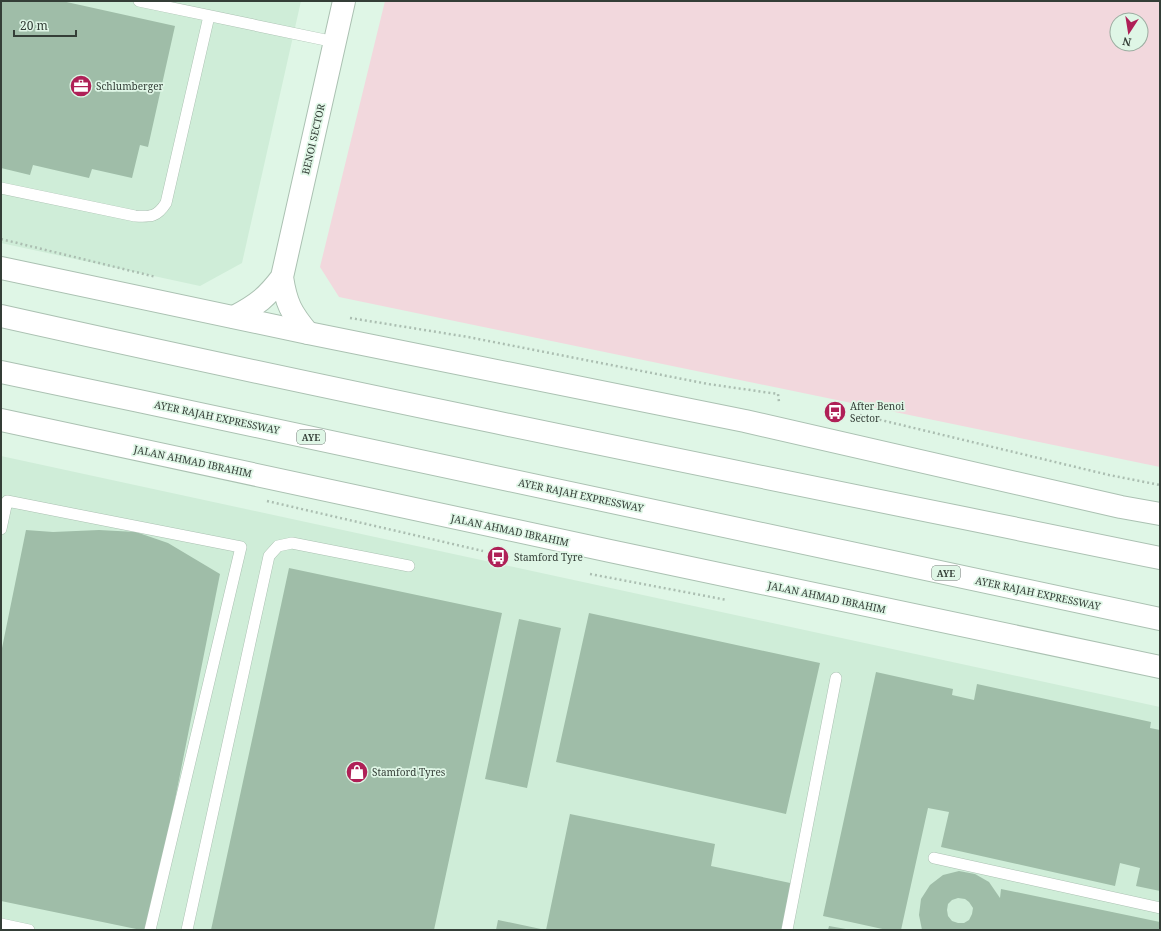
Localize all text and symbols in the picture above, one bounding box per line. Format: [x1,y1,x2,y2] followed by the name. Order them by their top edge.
[14,12,76,38] scale bar
[1109,12,1149,52] north arrow
[20,17,48,34] text: 20 m
[1121,34,1133,51] text: N
[68,73,94,99] office icon: Schlumberger
[96,79,164,93] place label: Schlumberger
[298,102,328,176] street label: BENOI SECTOR
[153,397,282,437] street label: AYER RAJAH EXPRESSWAY
[822,399,848,425] bus stop icon: After Benoi Sector
[850,399,905,425] place label: After Benoi Sector
[297,430,325,444] road number: AYE
[132,441,253,480] street label: JALAN AHMAD IBRAHIM
[517,475,646,515] street label: AYER RAJAH EXPRESSWAY
[449,510,570,549] street label: JALAN AHMAD IBRAHIM
[485,544,511,570] bus stop icon: Stamford Tyre
[514,550,583,564] place label: Stamford Tyre
[932,566,960,580] road number: AYE
[974,573,1103,613] street label: AYER RAJAH EXPRESSWAY
[766,577,887,616] street label: JALAN AHMAD IBRAHIM
[344,759,370,785] shop icon: Stamford Tyres
[372,765,446,779] place label: Stamford Tyres

